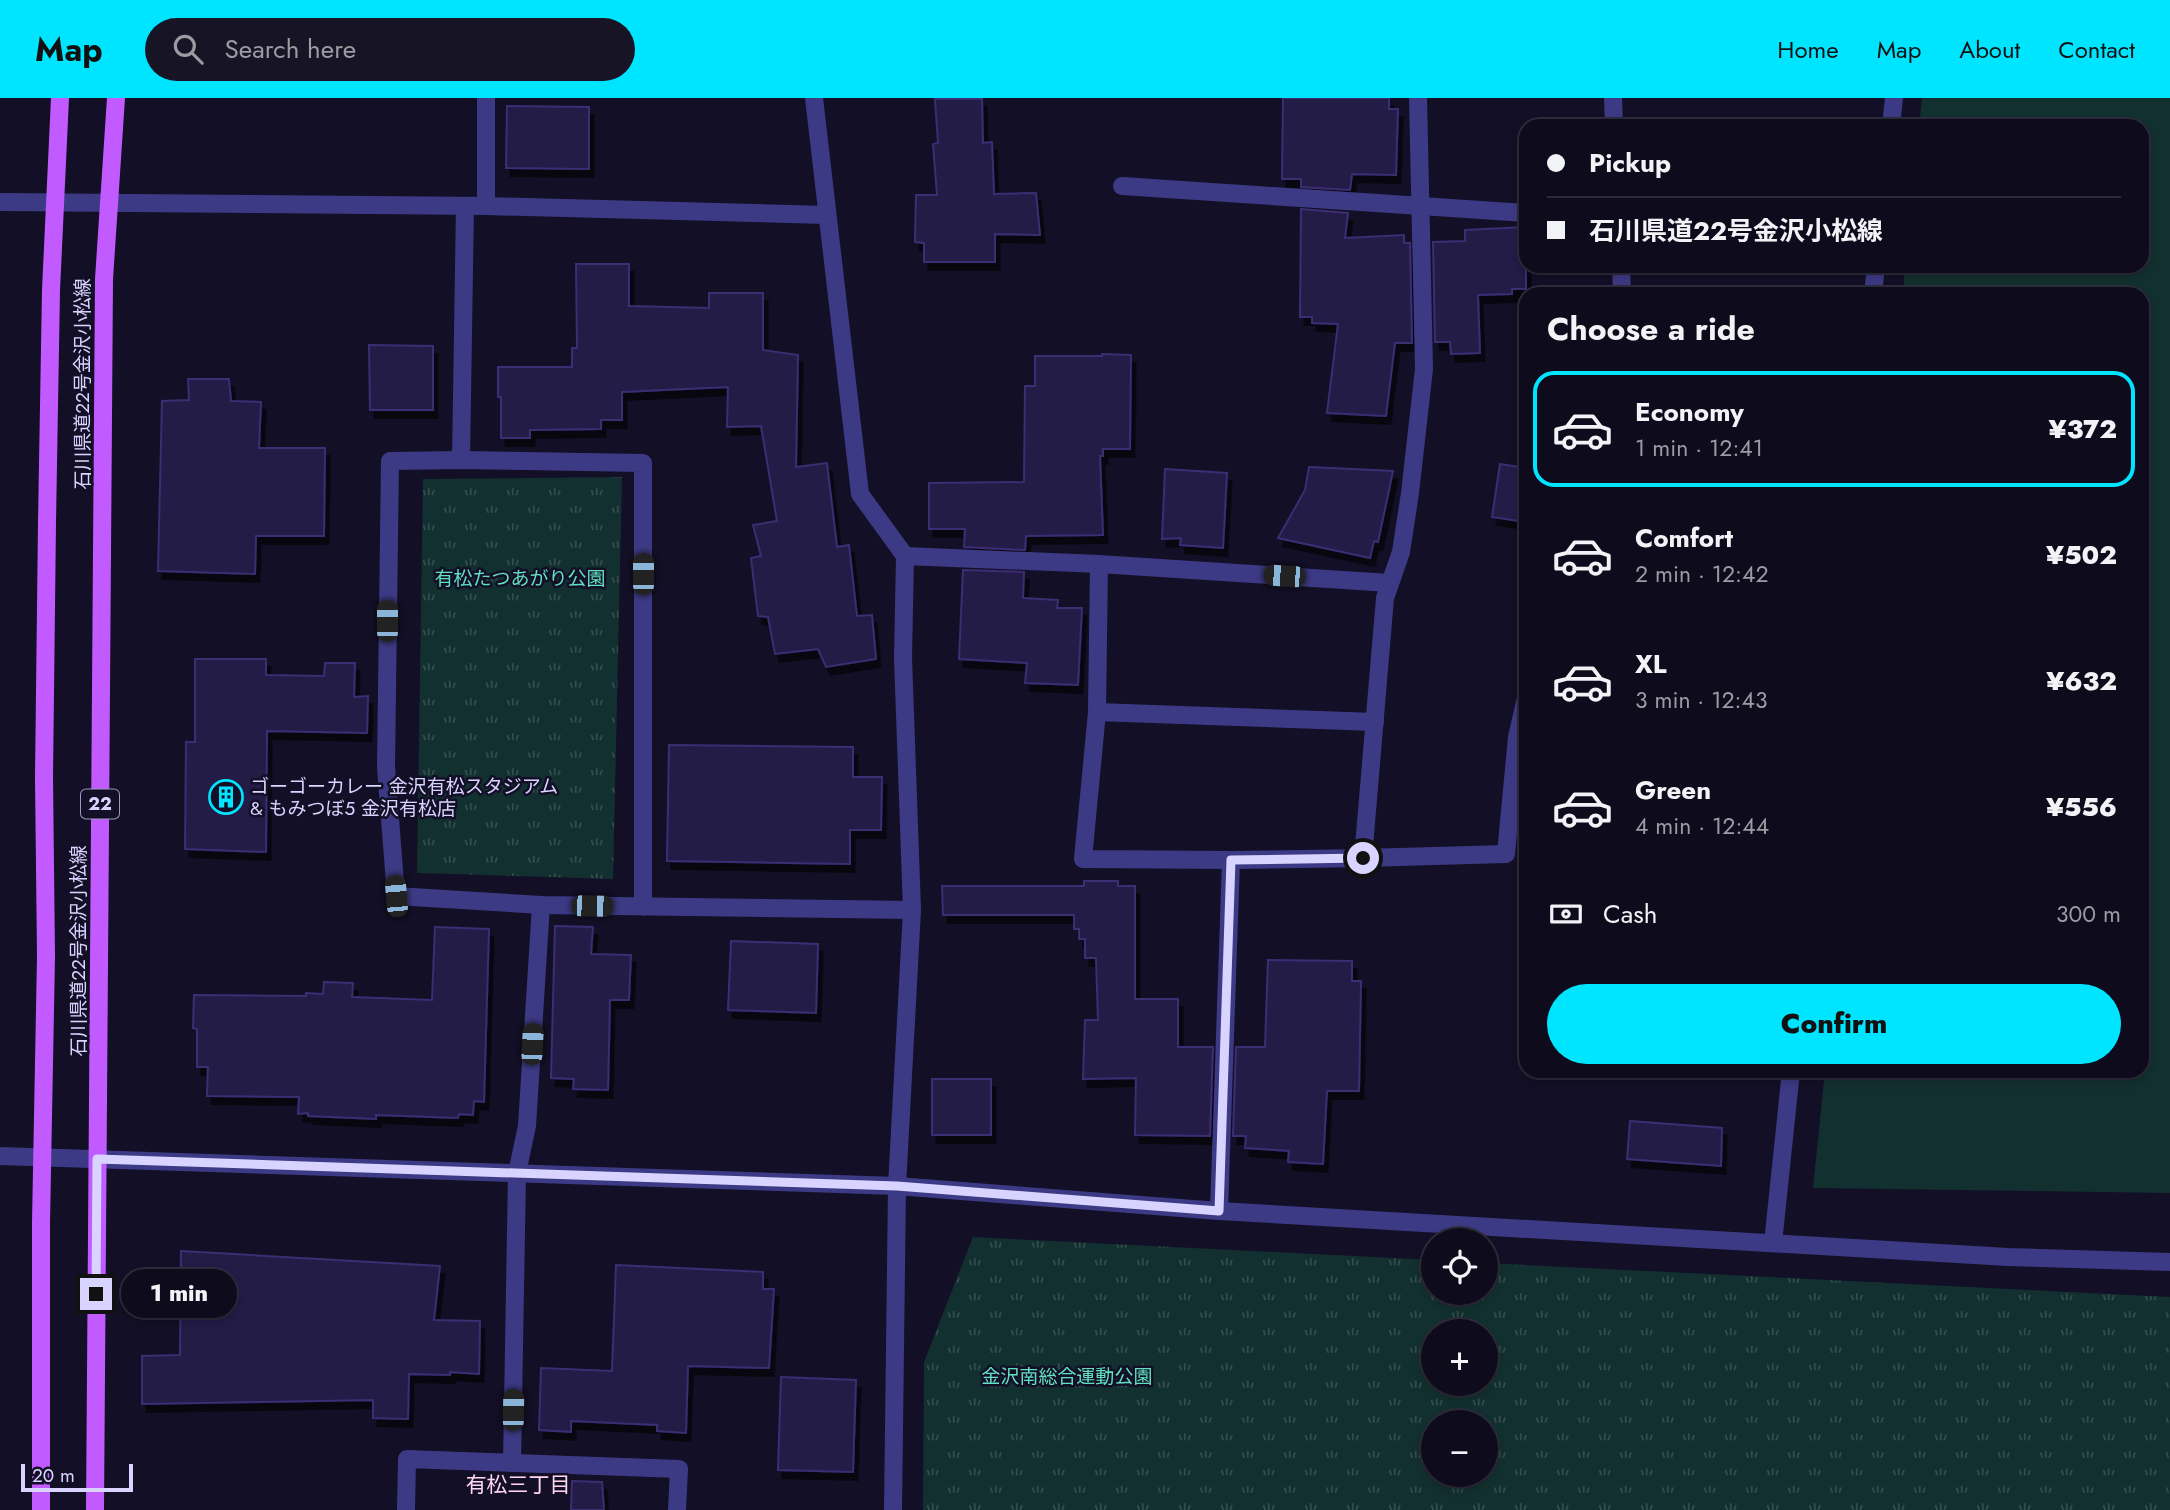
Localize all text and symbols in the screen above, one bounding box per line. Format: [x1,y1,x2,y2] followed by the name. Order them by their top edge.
[145,18,635,81] search box
[35,26,103,73] text: Map
[169,30,207,68] icon: search
[225,30,356,68] text: Search here
[1777,32,1839,67] text: Home
[1877,32,1921,67] text: Map
[1959,32,2020,67] text: About
[2058,32,2135,67] text: Contact
[1589,144,1671,182] text: Pickup
[1589,212,1883,250] text: 石川県道22号金沢小松線
[69,278,96,490] street label: 石川県道22号金沢小松線
[1547,306,1755,352] text: Choose a ride
[1635,393,1744,431] text: Economy
[1551,398,1614,461] icon: car
[2049,410,2117,448] text: ¥372
[1635,431,1763,465] text: 1 min · 12:41
[1635,519,1733,557] text: Comfort
[1551,524,1614,587] icon: car
[2046,536,2117,574] text: ¥502
[633,553,654,595] car
[1635,557,1769,591] text: 2 min · 12:42
[1263,564,1306,588] car
[434,565,606,592] park label: 有松たつあがり公園
[377,600,398,642] car
[1635,645,1667,683] text: XL
[1551,650,1614,713] icon: car
[2046,662,2117,700] text: ¥632
[1635,683,1767,717] text: 3 min · 12:43
[1635,771,1711,809] text: Green
[250,773,558,822] place label: ゴーゴーカレー 金沢有松スタジアム & もみつぼ5 金沢有松店
[1551,776,1614,839] icon: car
[207,778,245,816] building icon: ゴーゴーカレー 金沢有松スタジアム & もみつぼ5 金沢有松店
[2046,788,2117,826] text: ¥556
[81,790,119,818] road number: 22
[1635,809,1769,843] text: 4 min · 12:44
[1347,842,1379,874] route start
[65,845,92,1057] street label: 石川県道22号金沢小松線
[384,874,409,918] car
[571,895,614,917] car
[1547,895,1585,933] icon: cash
[1603,895,1657,933] text: Cash
[2056,897,2121,931] text: 300 m
[1547,984,2121,1064] button: Confirm
[521,1022,544,1066] car
[1421,1228,1498,1487] map controls
[1421,1228,1498,1305] button: locate
[120,1270,236,1318] callout: 1 min
[150,1276,208,1310] text: 1 min
[80,1278,112,1310] route end
[1421,1319,1498,1396] button: +
[981,1363,1153,1390] park label: 金沢南総合運動公園
[503,1389,524,1431] car
[1421,1410,1498,1487] button: −
[21,1461,133,1493] scale bar
[32,1462,75,1489] text: 20 m
[466,1470,571,1500] district label: 有松三丁目

